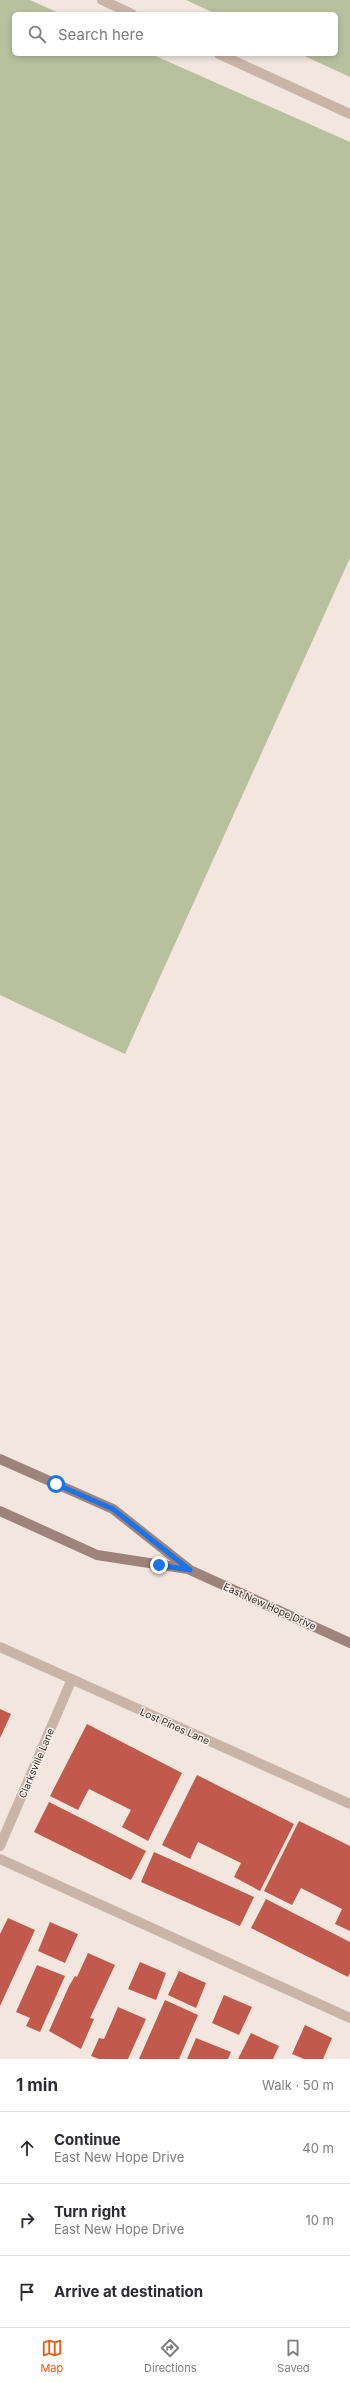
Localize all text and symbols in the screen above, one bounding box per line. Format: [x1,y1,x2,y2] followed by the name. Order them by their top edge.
[12,12,338,56] search box
[26,23,48,45] icon: search
[58,25,144,44] text: Search here
[47,1475,65,1493] route start
[150,1556,168,1574] route end
[222,1580,318,1632] street label: East New Hope Drive
[138,1705,212,1747] street label: Lost Pines Lane
[16,1726,56,1800] street label: Clarksville Lane
[16,2075,58,2095] text: 1 min
[262,2077,334,2093] text: Walk · 50 m
[54,2130,121,2149] text: Continue
[16,2137,38,2159] icon: ahead
[302,2140,334,2156] text: 40 m
[54,2149,184,2165] text: East New Hope Drive
[54,2202,126,2221] text: Turn right
[16,2209,38,2231] icon: right
[305,2212,334,2228] text: 10 m
[54,2221,184,2237] text: East New Hope Drive
[16,2281,38,2303] icon: arrive
[54,2282,203,2301] text: Arrive at destination
[40,2337,63,2375] tab: Map
[144,2337,197,2375] tab: Directions
[277,2337,310,2375] tab: Saved

